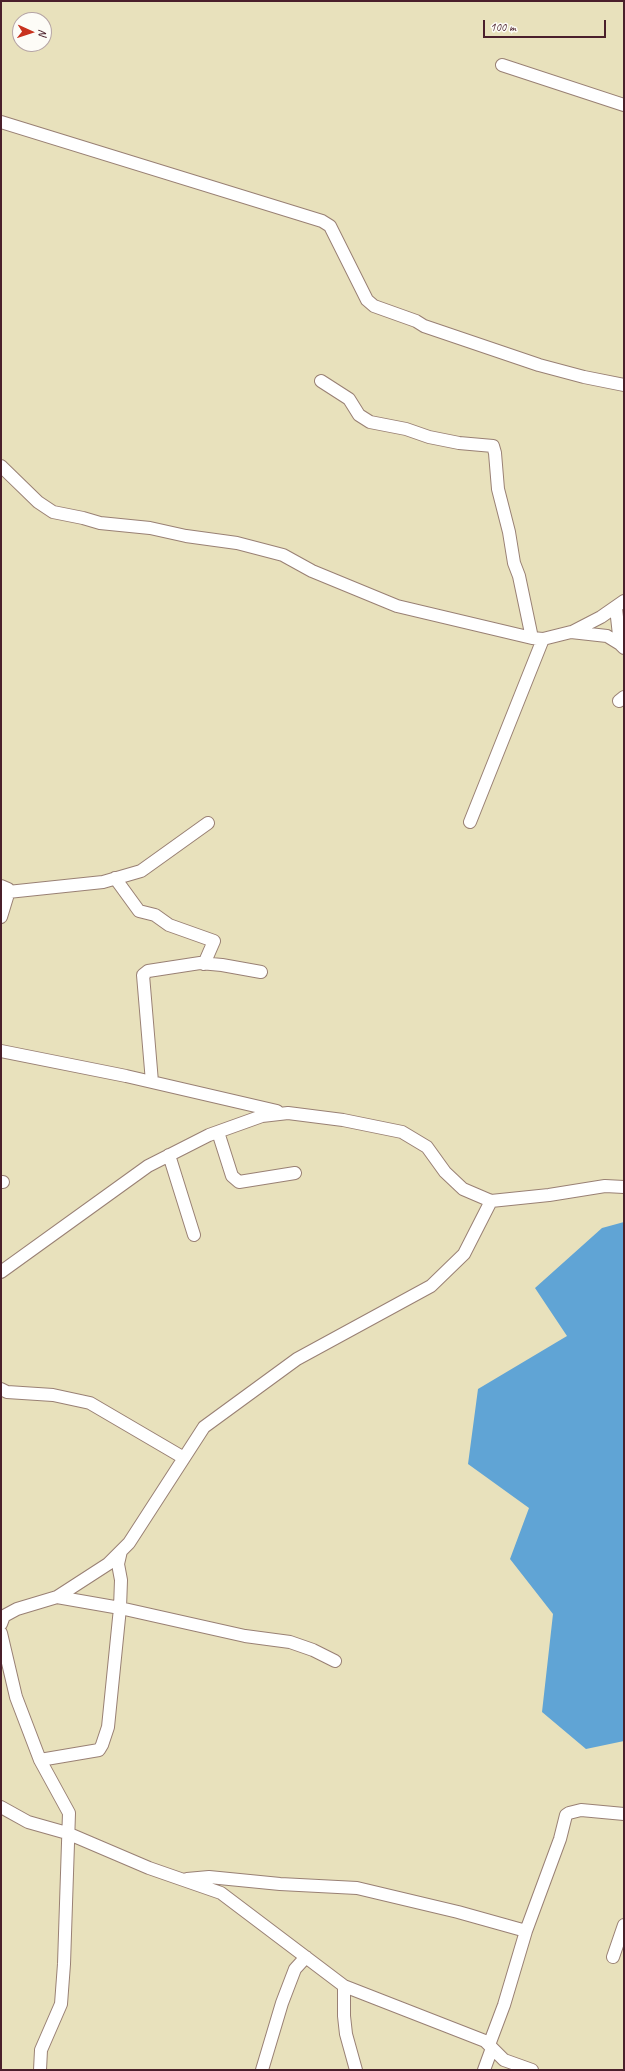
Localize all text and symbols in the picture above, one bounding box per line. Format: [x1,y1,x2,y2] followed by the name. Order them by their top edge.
[12,12,52,52] north arrow
[485,12,608,38] scale bar
[490,19,516,35] text: 100 m
[36,29,50,36] text: N

